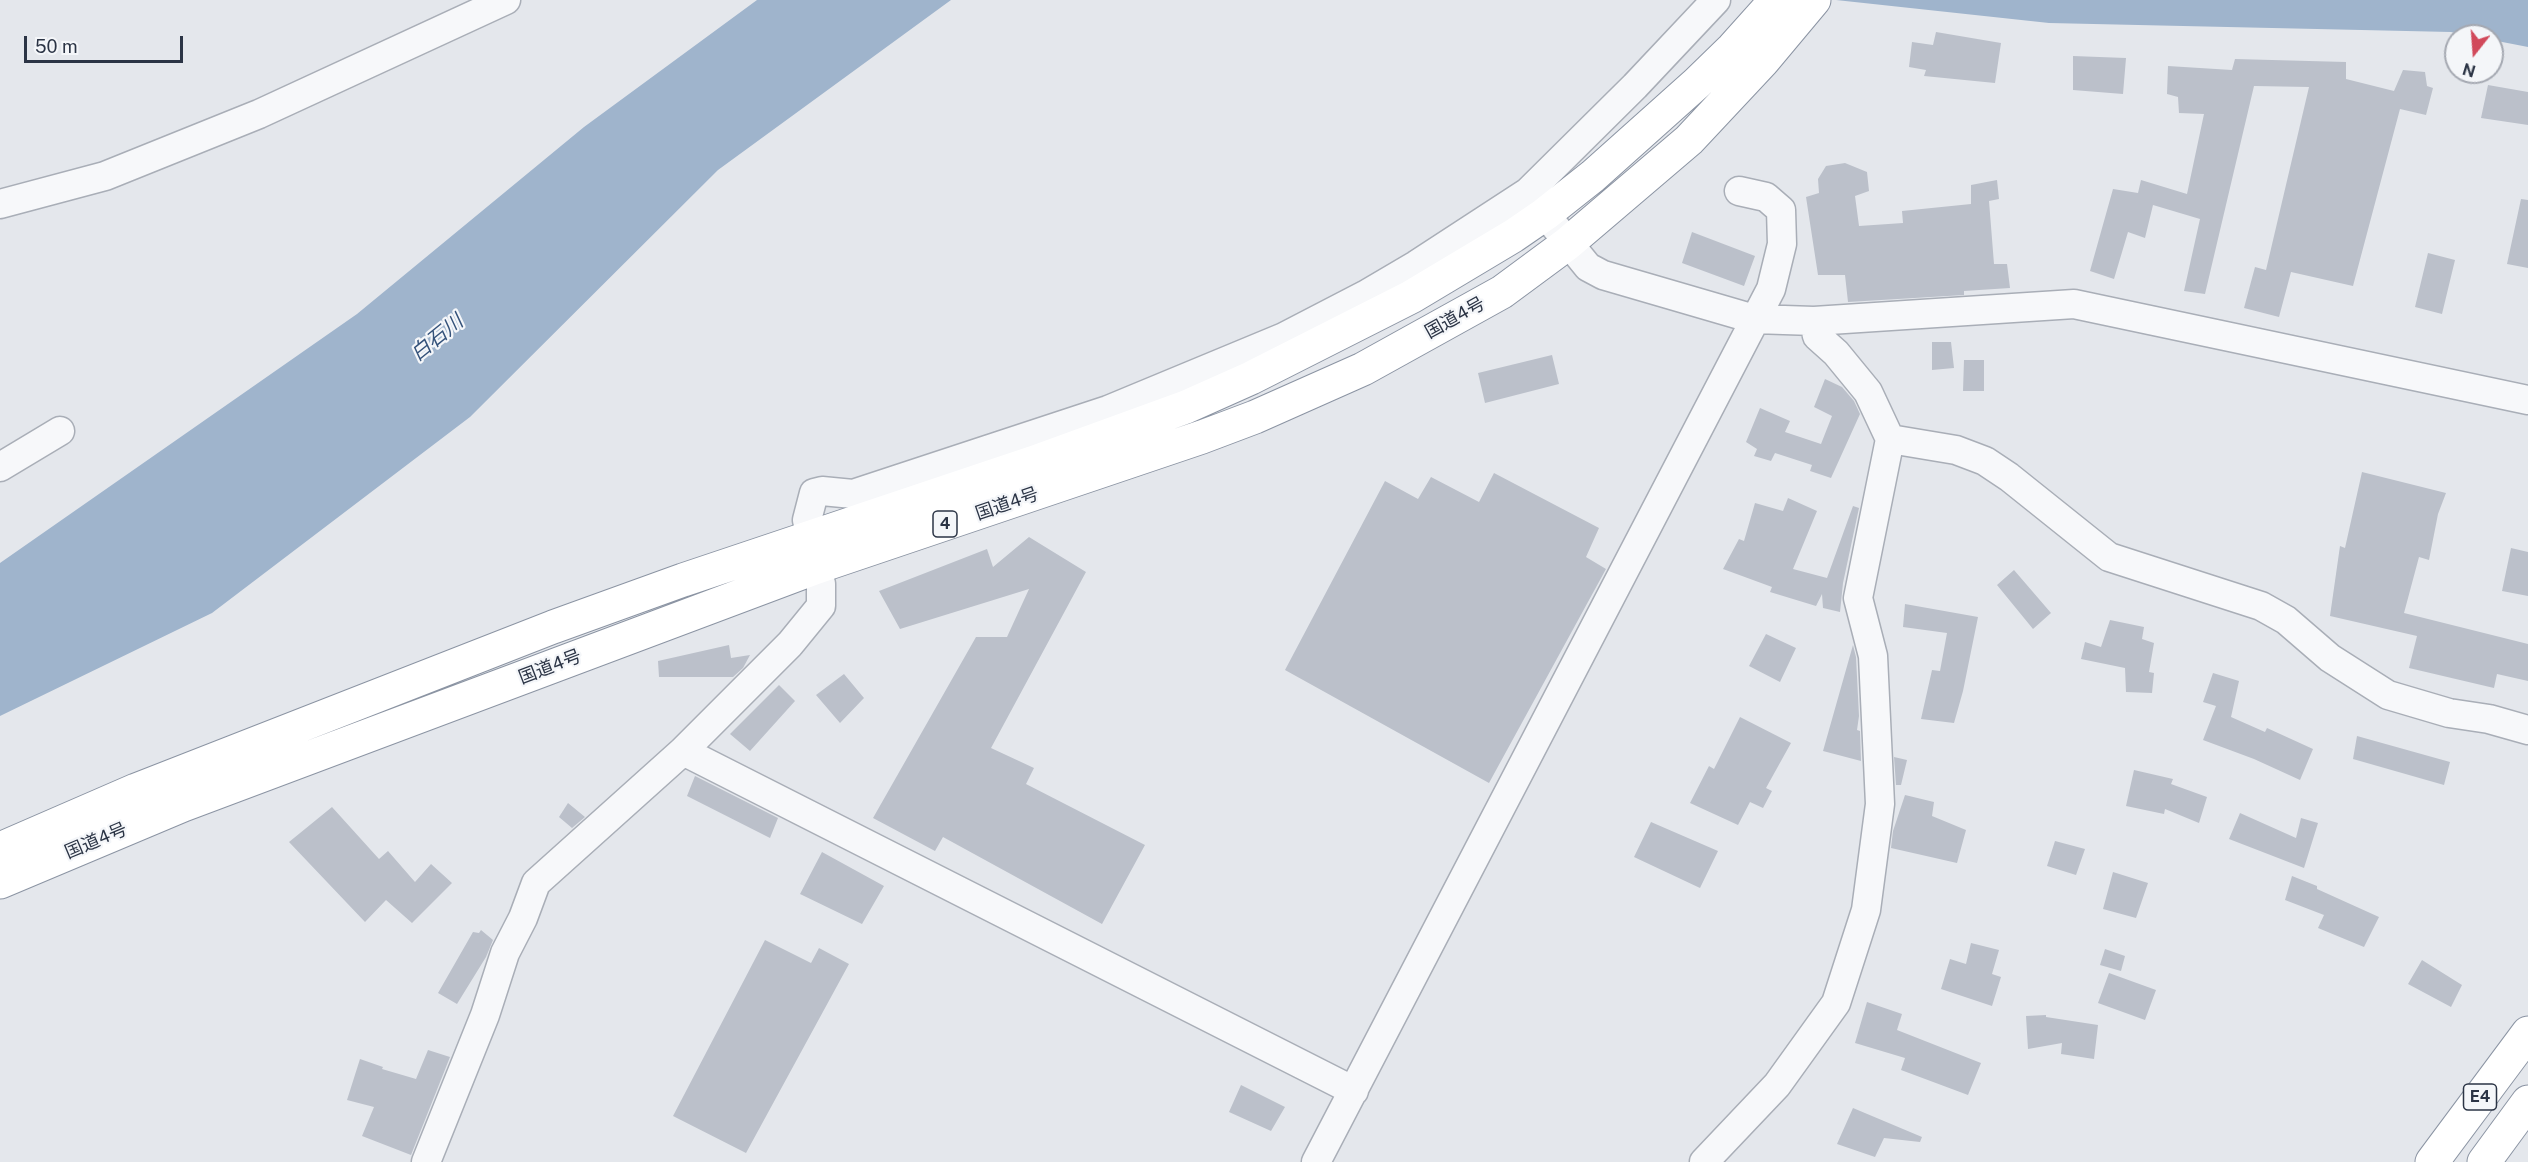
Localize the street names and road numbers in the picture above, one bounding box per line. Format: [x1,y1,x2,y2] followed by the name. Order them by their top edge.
[1421,293,1489,343] street label: 国道4号
[973,483,1041,525] street label: 国道4号
[933,511,957,537] road number: 4
[516,645,584,689] street label: 国道4号
[62,818,130,864] street label: 国道4号
[2464,1084,2496,1110] road number: E4

